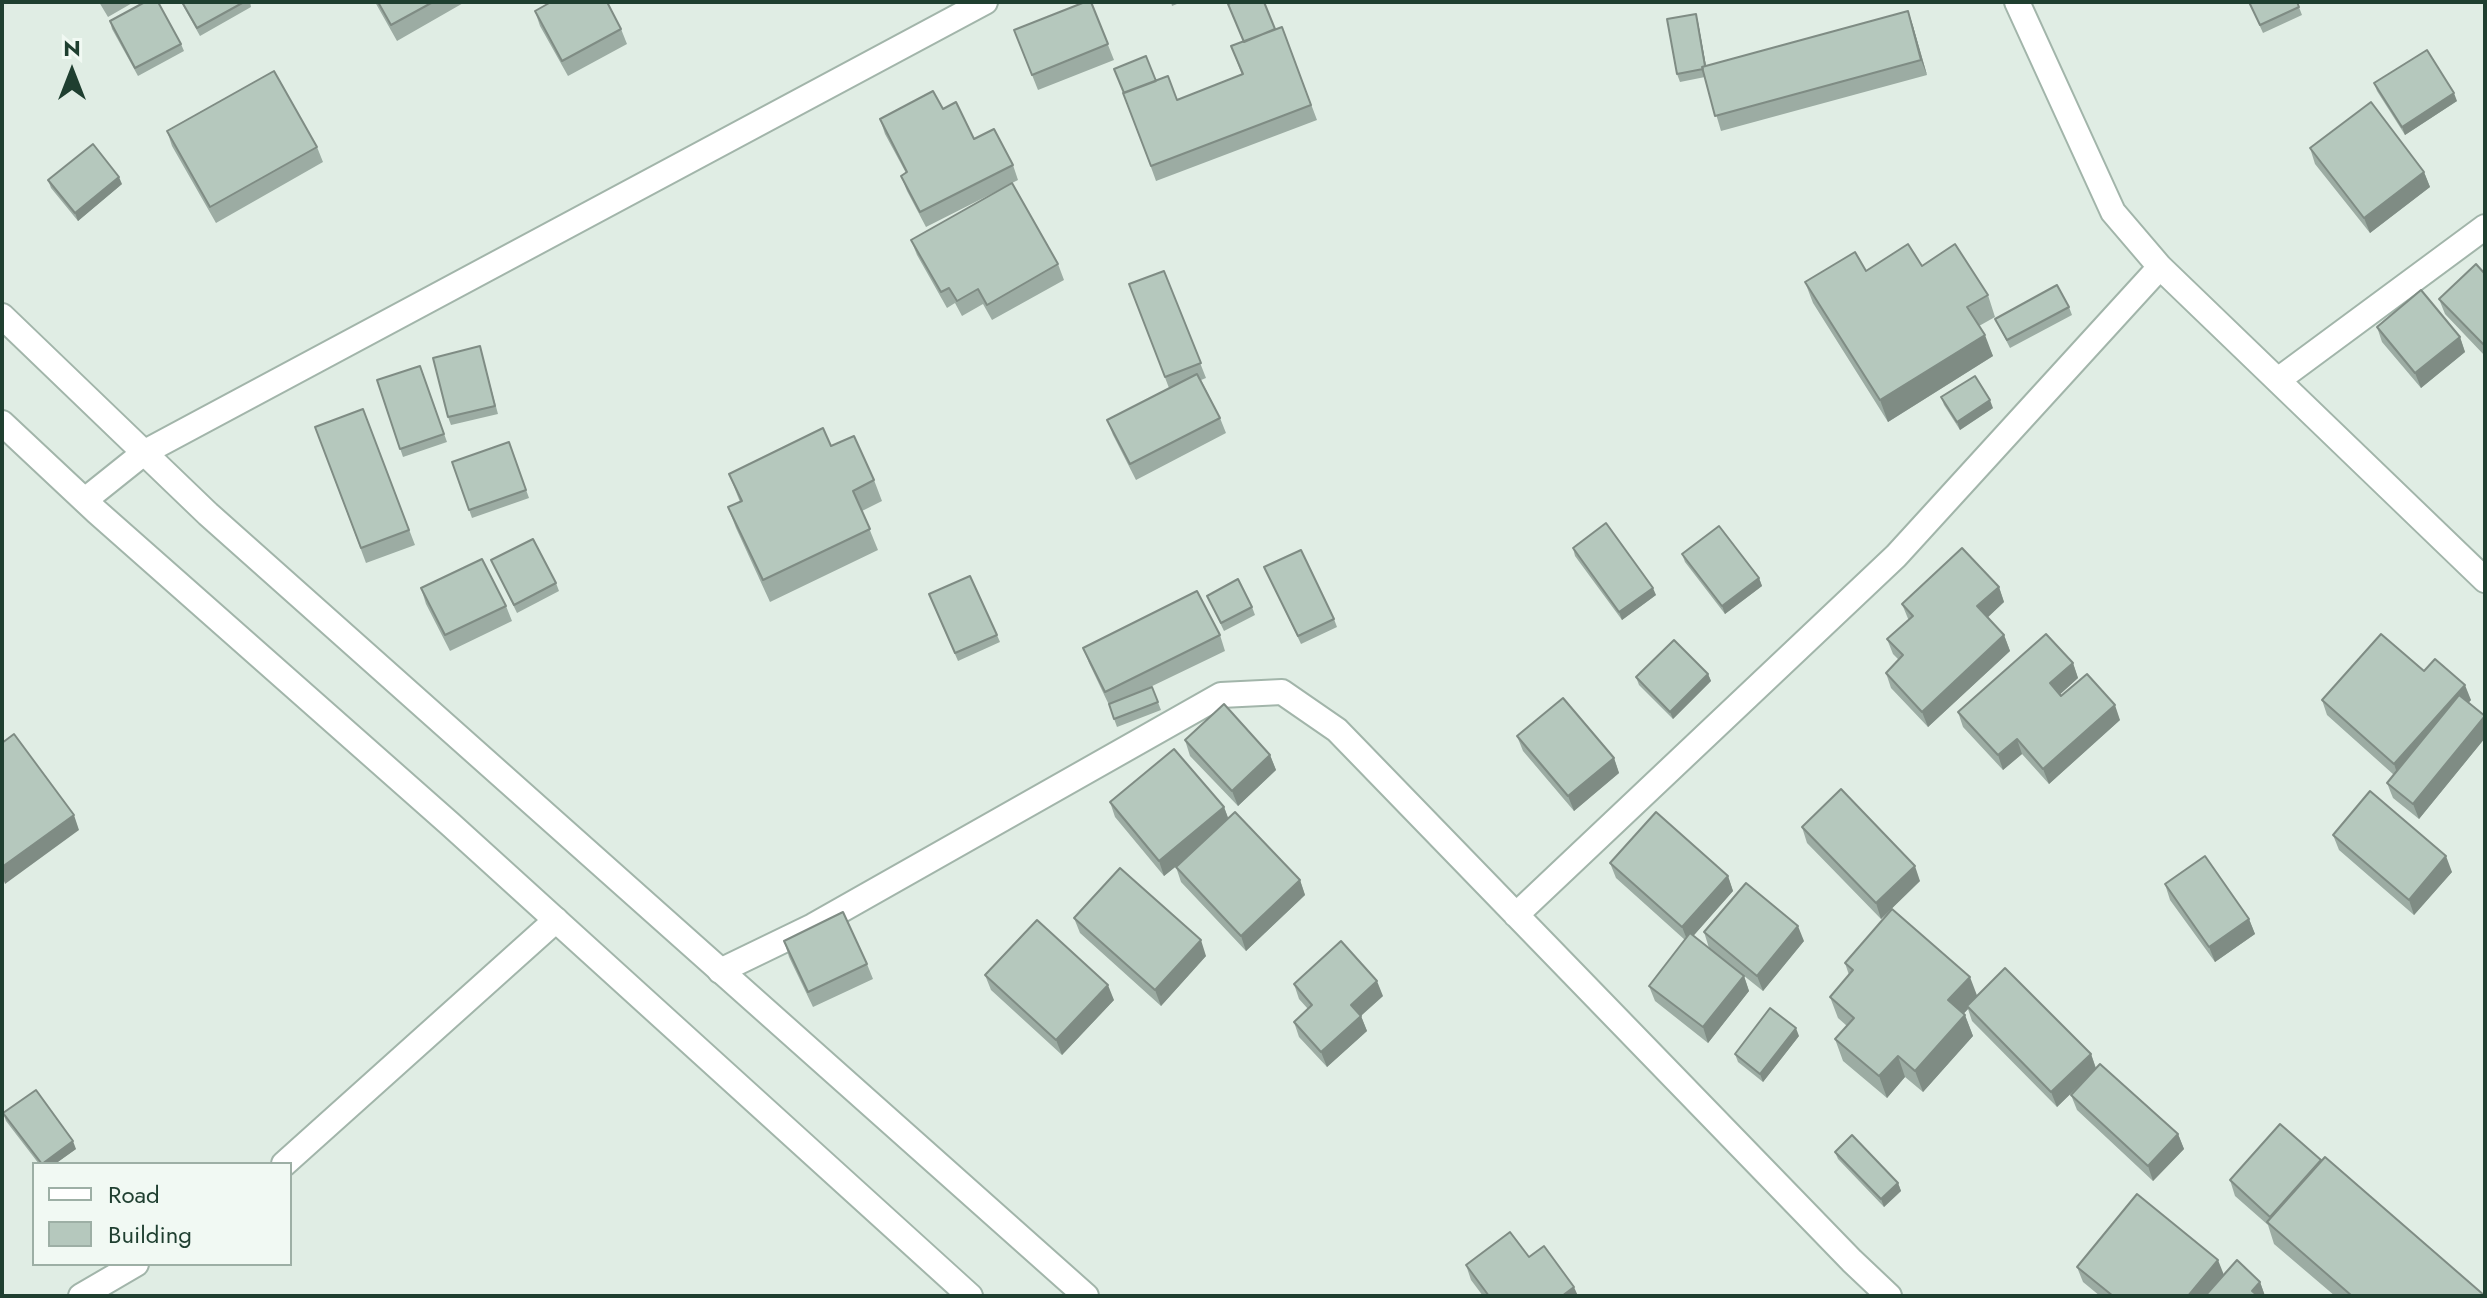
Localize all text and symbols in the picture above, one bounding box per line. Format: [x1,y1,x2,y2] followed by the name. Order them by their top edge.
[32,32,112,112] north arrow
[63,32,81,64] text: N
[32,1162,292,1266] legend
[108,1177,160,1212] text: Road
[108,1217,192,1252] text: Building

